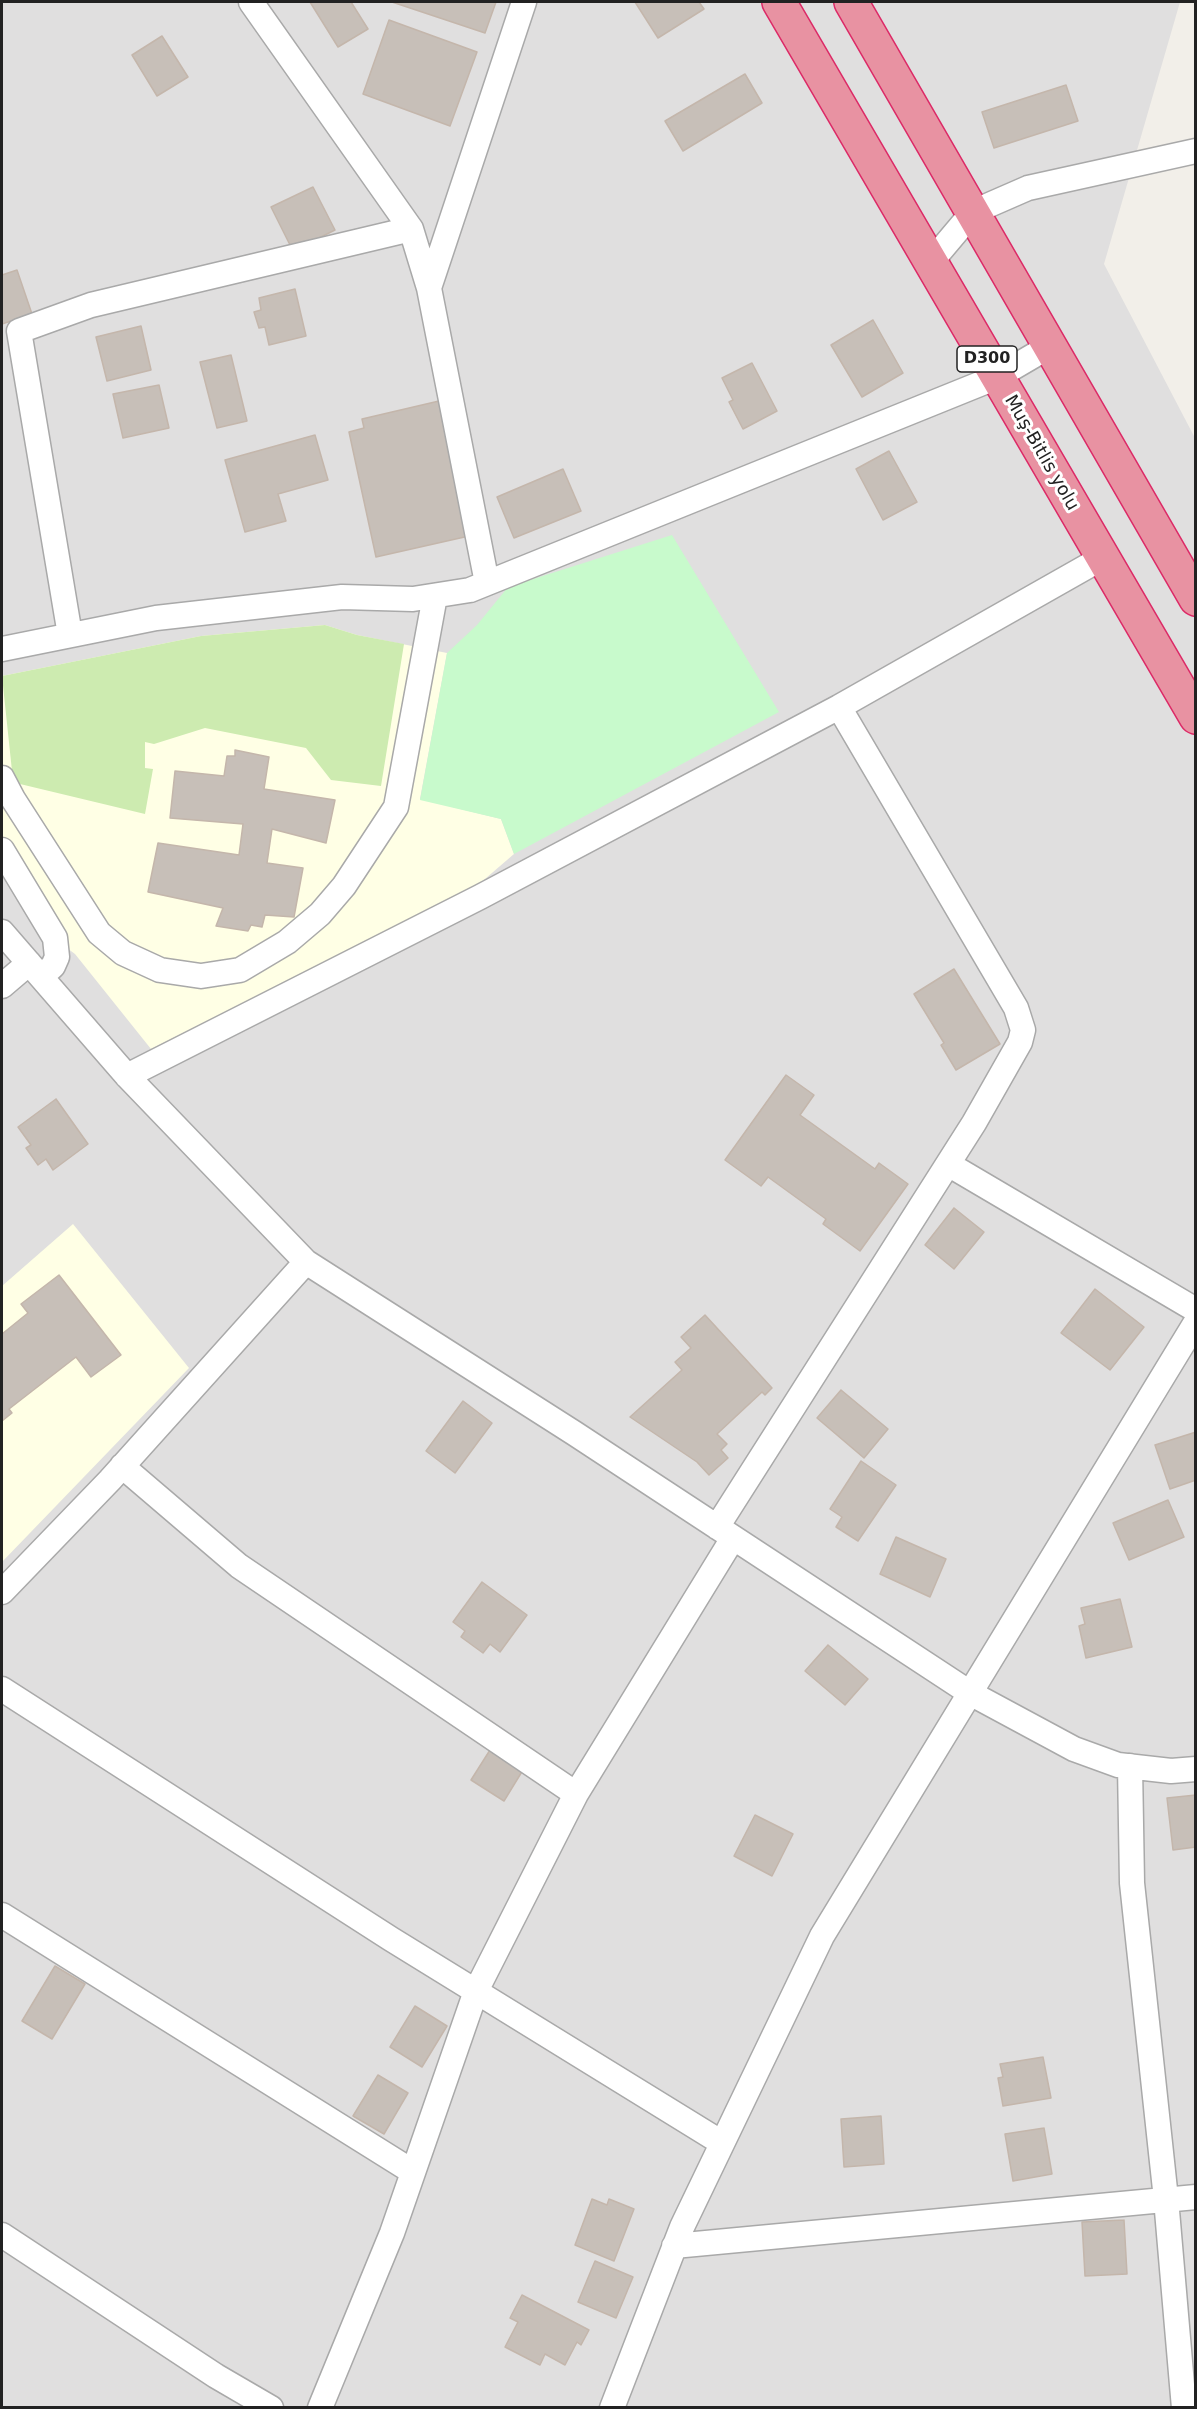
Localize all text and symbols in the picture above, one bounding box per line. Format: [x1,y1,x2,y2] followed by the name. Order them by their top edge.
[957,346,1017,372] road number: D300
[999,391,1083,515] street label: Muş-Bitlis yolu

